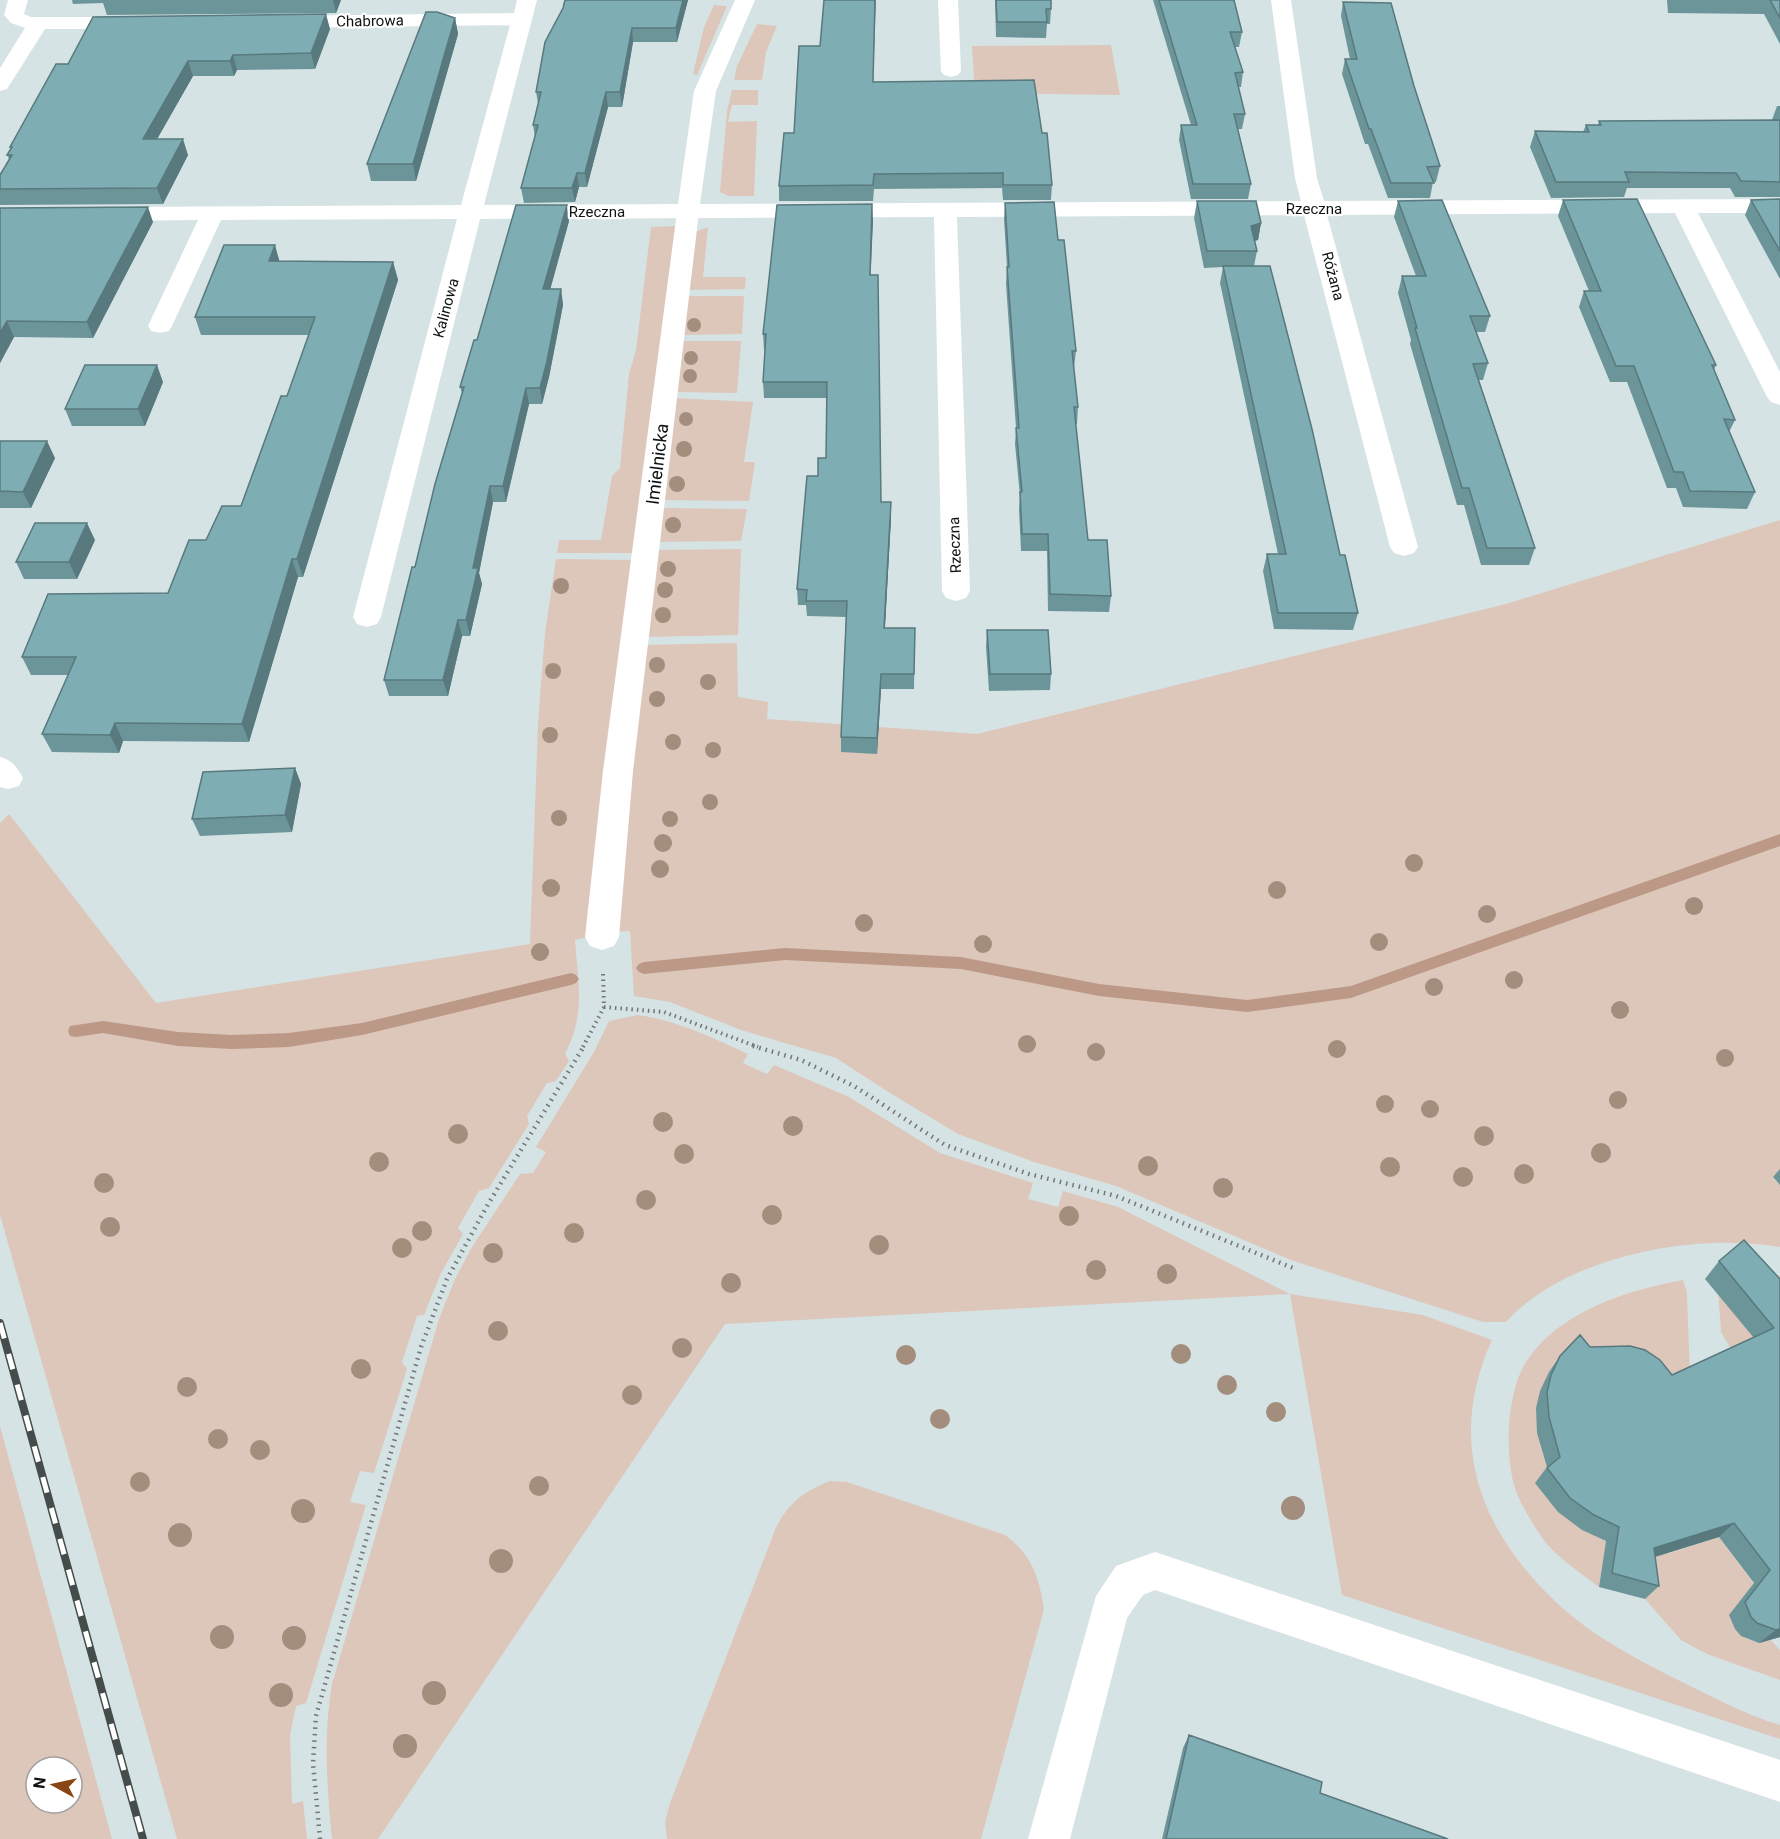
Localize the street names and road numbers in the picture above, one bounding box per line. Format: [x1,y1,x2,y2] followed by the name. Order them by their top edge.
[336,11,404,31] street label: Chabrowa
[1286,200,1342,218] street label: Rzeczna
[569,203,625,221] street label: Rzeczna
[1318,250,1348,302] street label: Różana
[429,276,463,340] street label: Kalinowa
[642,422,672,506] street label: Imielnicka
[945,517,965,573] street label: Rzeczna

